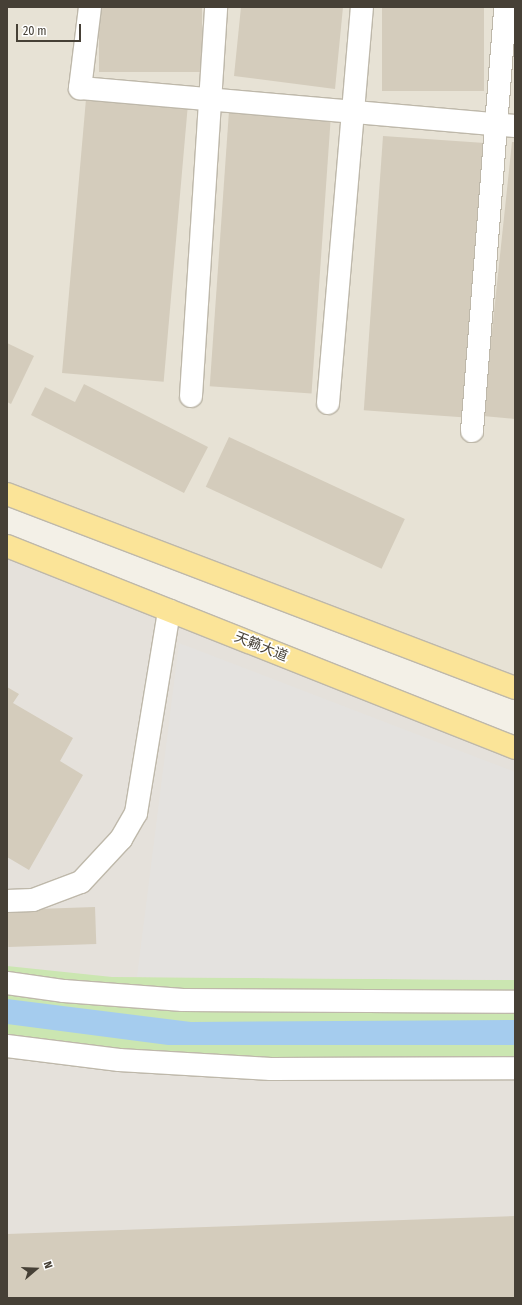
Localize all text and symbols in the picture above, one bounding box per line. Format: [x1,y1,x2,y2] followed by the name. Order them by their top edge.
[18,16,83,42] scale bar
[23,24,47,38] text: 20 m
[232,629,290,665] street label: 天籁大道
[16,1249,56,1289] north arrow
[41,1260,55,1270] text: N

